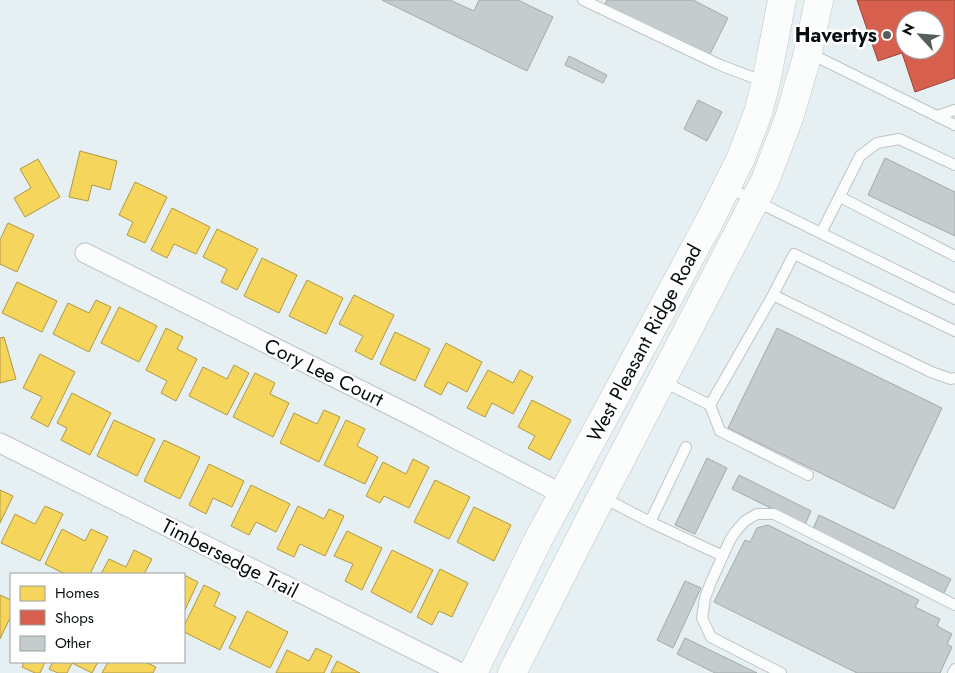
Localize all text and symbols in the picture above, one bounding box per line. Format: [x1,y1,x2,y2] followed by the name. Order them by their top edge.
[895,10,945,60] north arrow
[897,20,920,39] text: N
[795,21,877,50] place label: Havertys
[881,29,893,41] marker: Havertys
[580,239,709,447] street label: West Pleasant Ridge Road
[259,331,388,414] street label: Cory Lee Court
[156,511,303,605] street label: Timbersedge Trail
[10,573,185,663] legend
[55,582,99,604] text: Homes
[55,607,94,629] text: Shops
[55,632,92,654] text: Other

